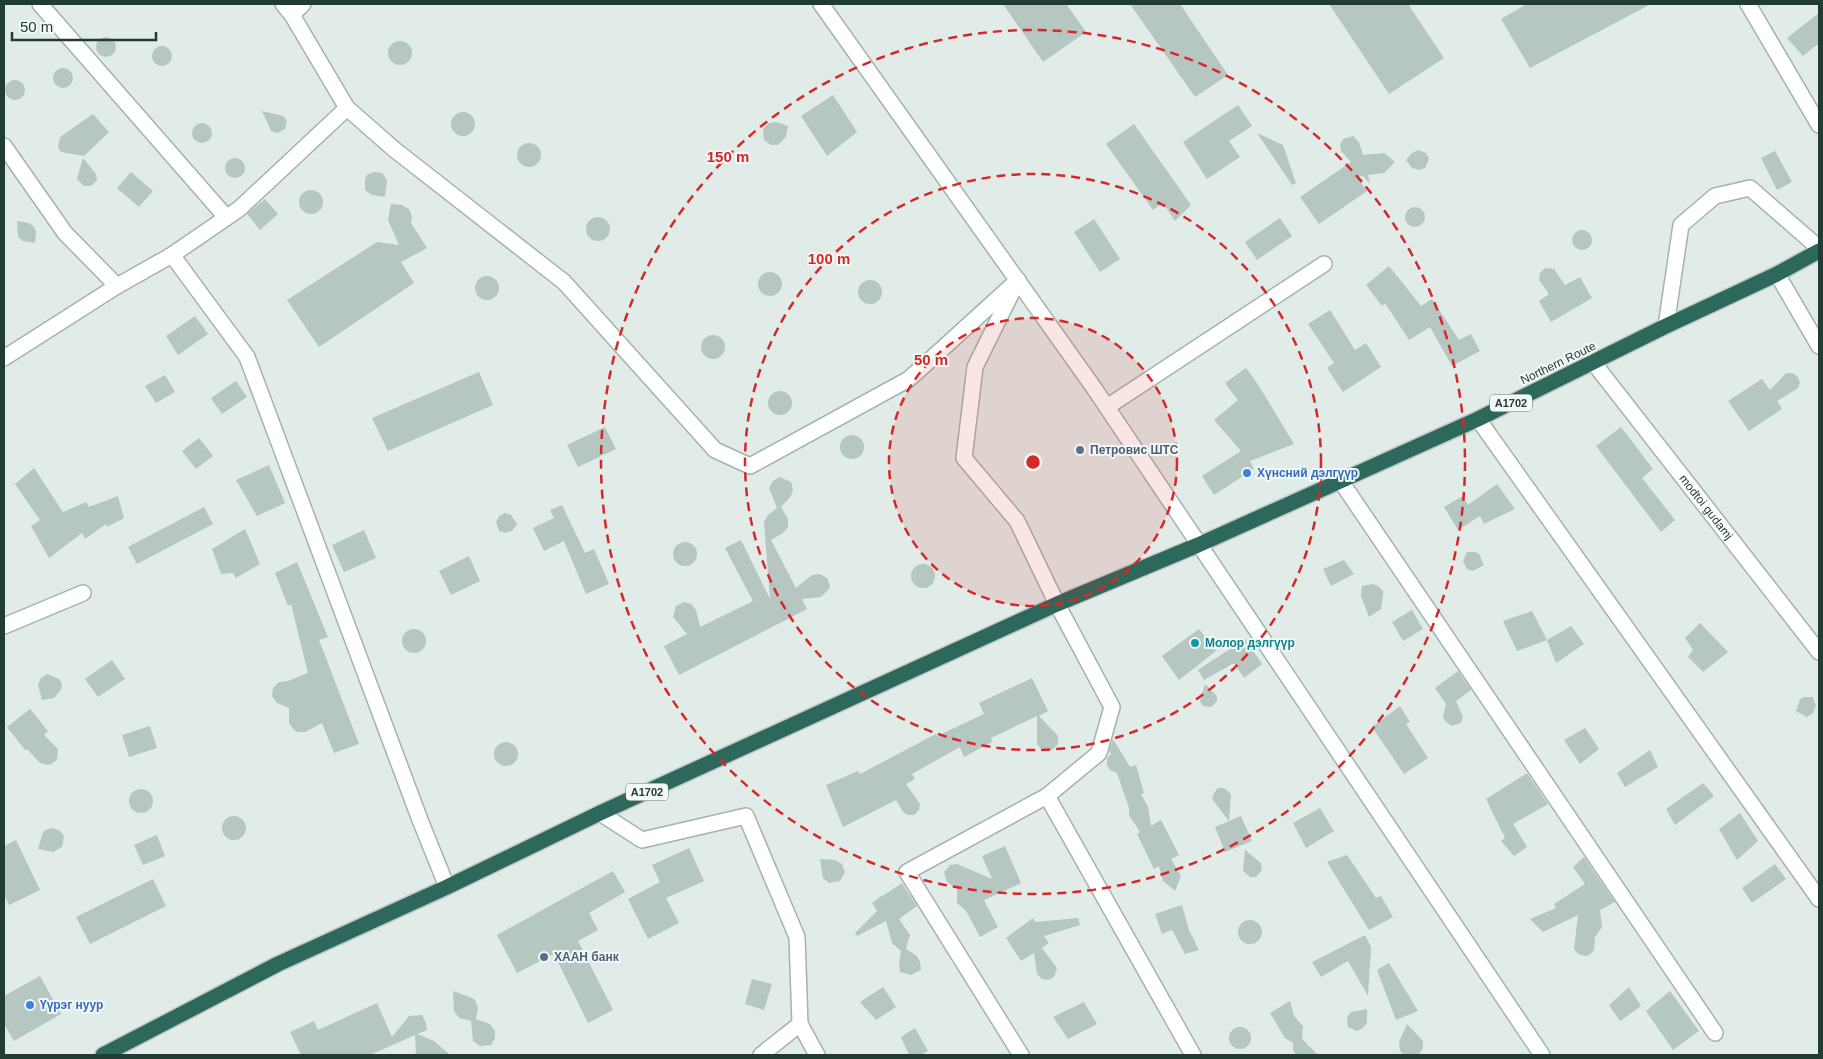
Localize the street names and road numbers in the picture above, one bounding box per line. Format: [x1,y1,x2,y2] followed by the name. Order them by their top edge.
[1518,339,1598,387] street label: Northern Route
[1490,394,1532,412] road number: A1702
[1676,472,1736,543] street label: modtoi gudamj
[626,784,668,800] road number: A1702

